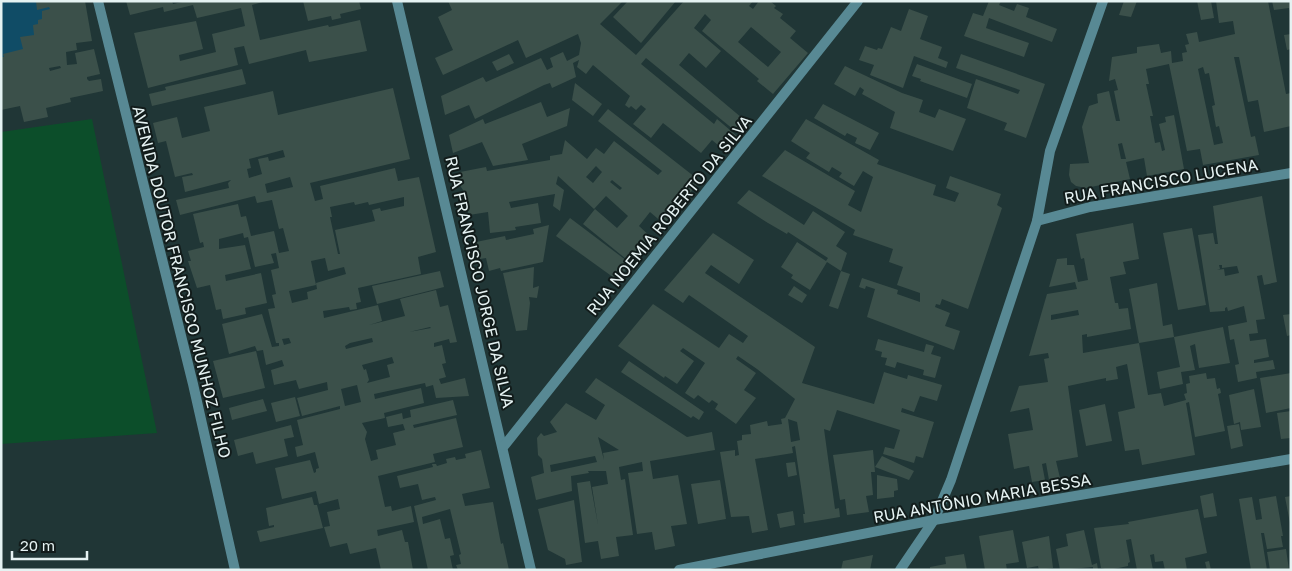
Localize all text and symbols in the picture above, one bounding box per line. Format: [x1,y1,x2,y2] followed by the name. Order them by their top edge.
[128,104,236,460] street label: AVENIDA DOUTOR FRANCISCO MUNHOZ FILHO
[582,111,756,319] street label: RUA NOEMIA ROBERTO DA SILVA
[441,154,519,410] street label: RUA FRANCISCO JORGE DA SILVA
[1062,154,1260,208] street label: RUA FRANCISCO LUCENA
[872,469,1093,527] street label: RUA ANTÔNIO MARIA BESSA
[12,528,88,560] scale bar
[20,536,55,554] text: 20 m

